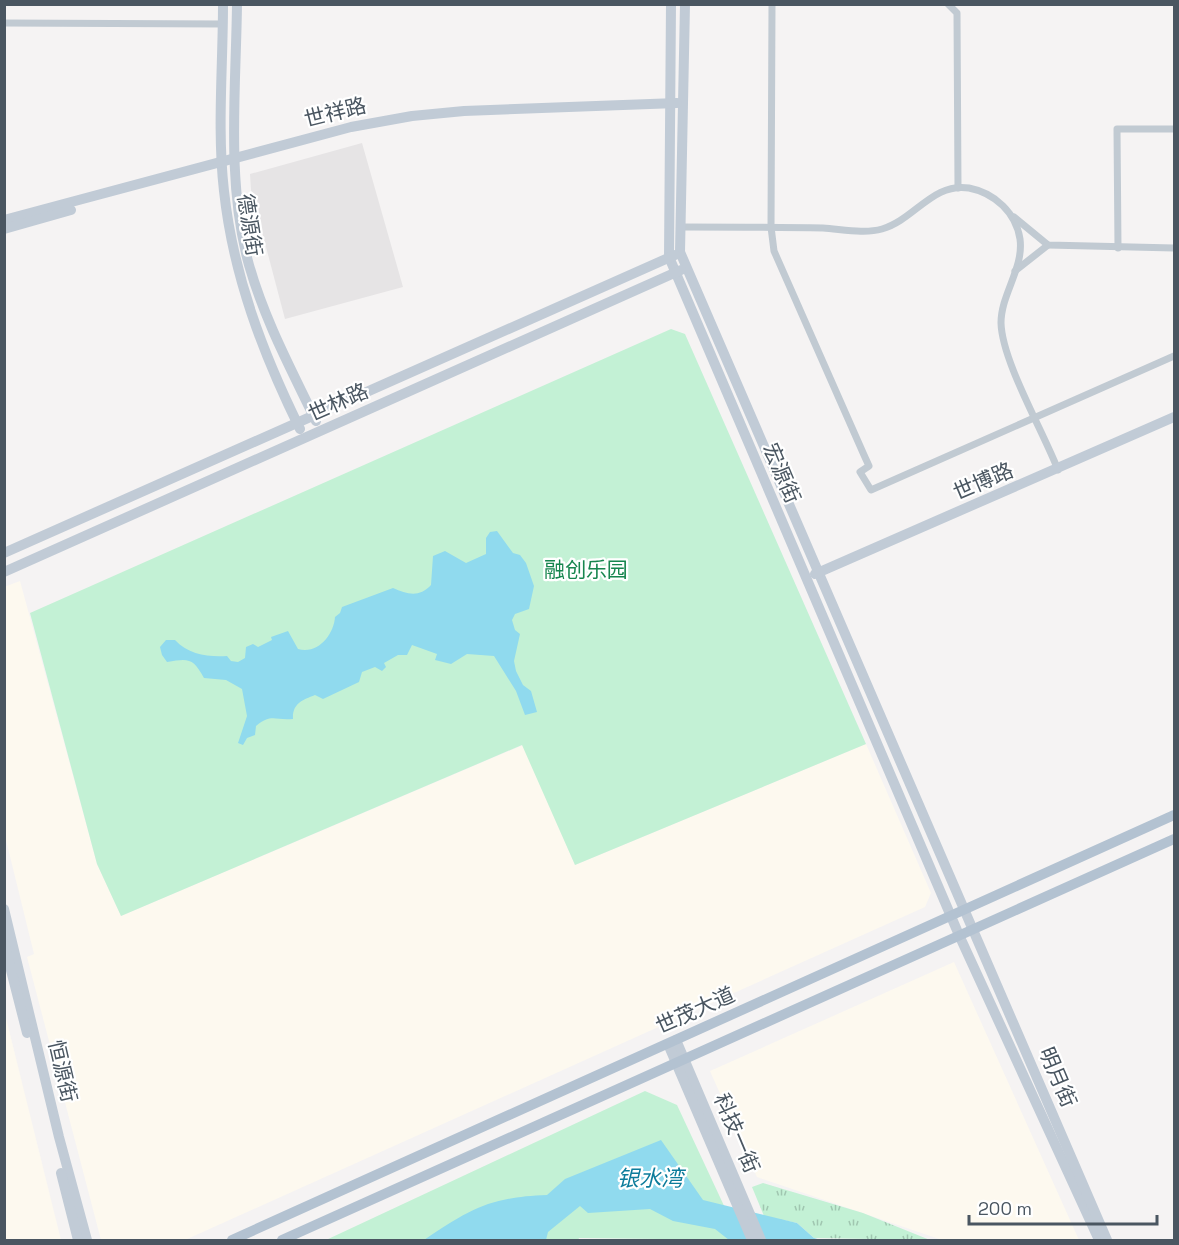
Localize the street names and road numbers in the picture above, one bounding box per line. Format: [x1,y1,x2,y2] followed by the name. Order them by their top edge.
[301,91,369,133] street label: 世祥路
[232,192,268,258] street label: 德源街
[304,377,372,427] street label: 世林路
[757,439,807,507] street label: 宏源街
[949,456,1017,506] street label: 世博路
[651,981,739,1039] street label: 世茂大道
[43,1037,83,1105] street label: 恒源街
[1033,1043,1083,1111] street label: 明月街
[708,1089,766,1177] street label: 科技一街

